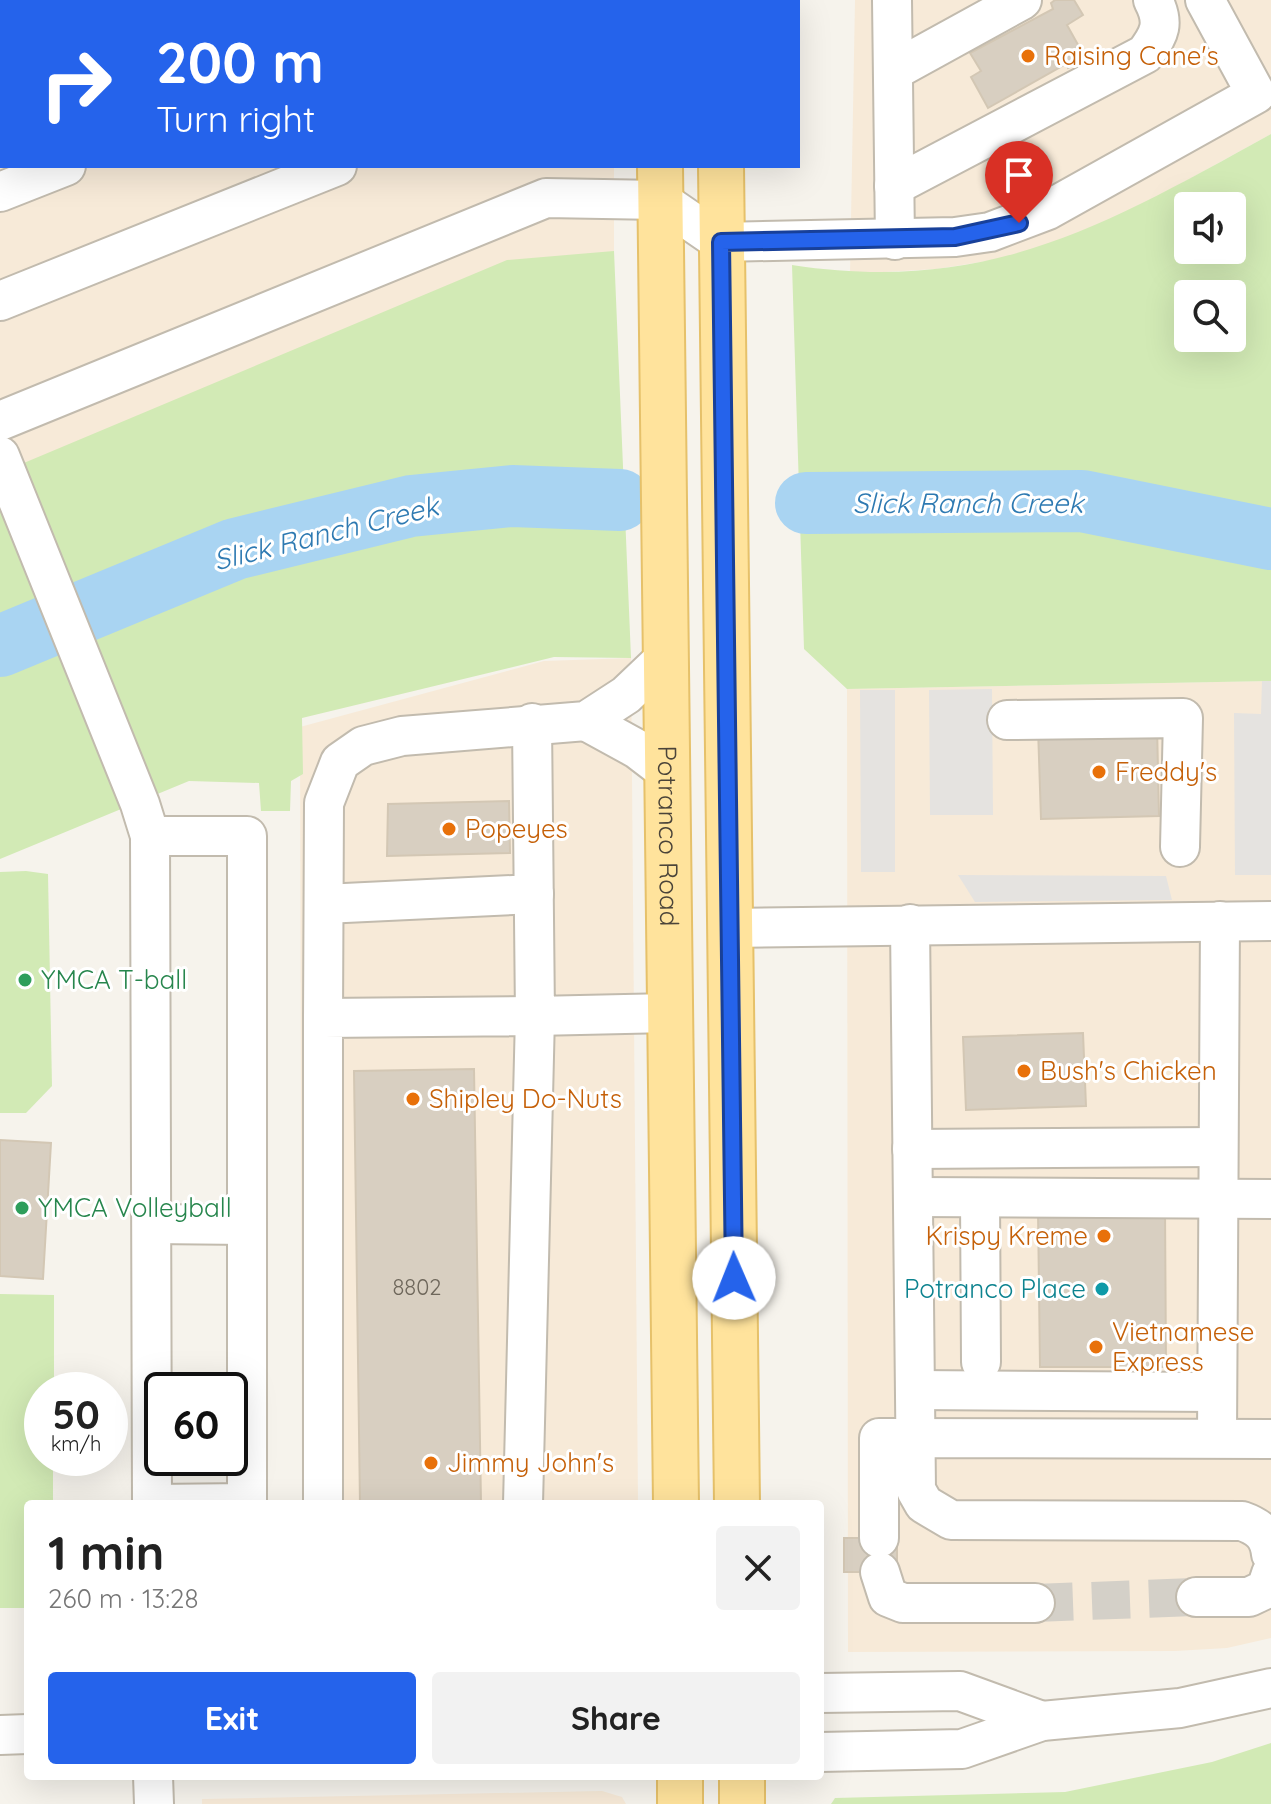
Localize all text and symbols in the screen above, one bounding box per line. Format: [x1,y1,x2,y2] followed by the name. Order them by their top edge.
[156,27,324,97] text: 200 m
[24,32,128,136] icon: right
[1044,39,1219,72] place label: Raising Cane's
[1019,47,1037,65] marker: Raising Cane's
[156,96,315,141] text: Turn right
[985,141,1053,223] pin
[997,153,1041,197] icon: arrive
[1174,192,1246,352] map controls
[1174,192,1246,264] button: sound
[1174,280,1246,352] button: search
[853,485,1086,520] water label: Slick Ranch Creek
[210,487,445,577] water label: Slick Ranch Creek
[651,745,686,927] street label: Potranco Road
[1115,755,1217,788] place label: Freddy's
[1090,763,1108,781] marker: Freddy's
[465,812,568,845] place label: Popeyes
[440,820,458,838] marker: Popeyes
[41,963,187,996] place label: YMCA T-ball
[16,971,34,989] marker: YMCA T-ball
[1040,1054,1217,1087] place label: Bush's Chicken
[1015,1062,1033,1080] marker: Bush's Chicken
[429,1082,622,1115] place label: Shipley Do-Nuts
[404,1090,422,1108] marker: Shipley Do-Nuts
[38,1191,232,1224] place label: YMCA Volleyball
[13,1199,31,1217] marker: YMCA Volleyball
[925,1219,1088,1252] place label: Krispy Kreme
[1095,1227,1113,1245] marker: Krispy Kreme
[692,1236,776,1320] position arrow
[904,1272,1086,1305] place label: Potranco Place
[392,1273,442,1301] house number: 8802
[1093,1280,1111,1298] marker: Potranco Place
[1112,1315,1254,1378] place label: Vietnamese Express
[1087,1338,1105,1356] marker: Vietnamese Express
[144,1372,248,1476] speed limit sign: 60
[52,1389,100,1439] text: 50
[51,1431,101,1456] text: km/h
[447,1446,614,1479] place label: Jimmy John's
[422,1454,440,1472] marker: Jimmy John's
[48,1522,164,1582] text: 1 min
[716,1526,800,1610] button: close
[48,1582,199,1615] text: 260 m · 13:28
[48,1672,416,1764] button: Exit
[432,1672,800,1764] button: Share

